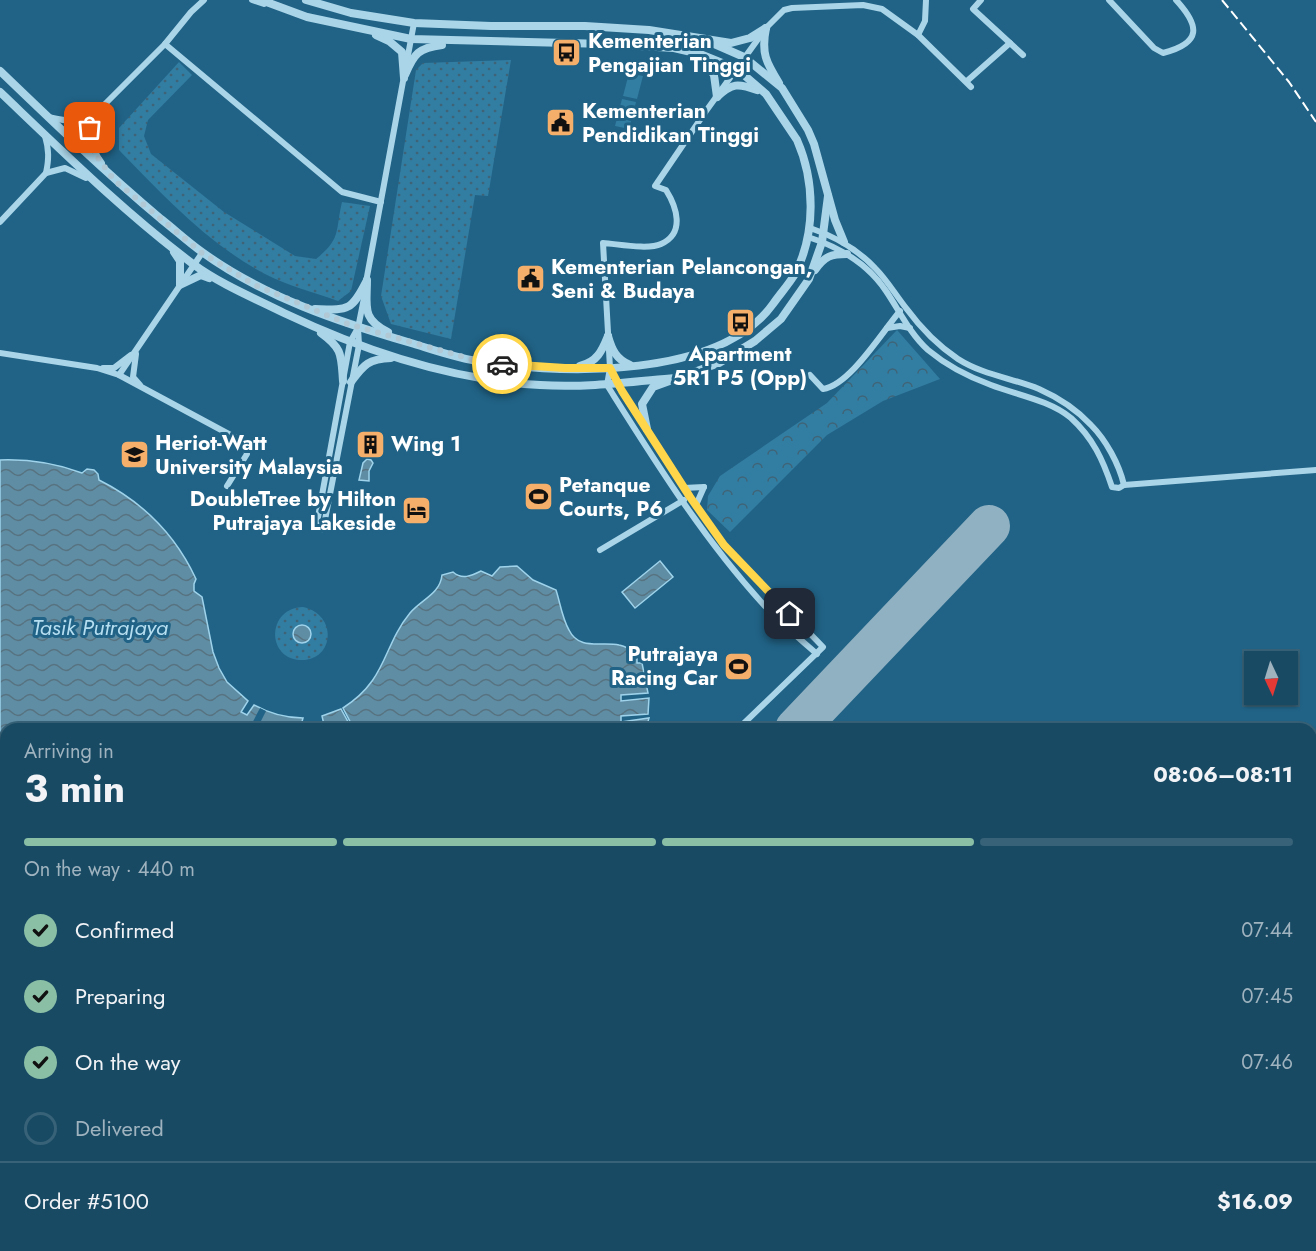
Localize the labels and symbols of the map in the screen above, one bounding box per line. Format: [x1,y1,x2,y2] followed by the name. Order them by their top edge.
[588,26,751,80] place label: Kementerian Pengajian Tinggi
[551,37,583,69] bus stop icon: Kementerian Pengajian Tinggi
[582,96,759,150] place label: Kementerian Pendidikan Tinggi
[64,102,115,153] pin
[545,107,577,139] public building icon: Kementerian Pendidikan Tinggi
[551,252,813,306] place label: Kementerian Pelancongan, Seni & Budaya
[514,263,546,295] public building icon: Kementerian Pelancongan, Seni & Budaya
[724,307,756,339] bus stop icon: Apartment 5R1 P5 (Opp)
[472,334,532,394] courier
[673,339,807,393] place label: Apartment 5R1 P5 (Opp)
[155,428,343,482] place label: Heriot-Watt University Malaysia
[354,428,386,460] building icon: Wing 1
[391,429,461,459] place label: Wing 1
[118,439,150,471] school or university icon: Heriot-Watt University Malaysia
[559,470,663,524] place label: Petanque Courts, P6
[522,481,554,513] sports icon: Petanque Courts, P6
[190,484,396,538] place label: DoubleTree by Hilton Putrajaya Lakeside
[401,495,433,527] hotel icon: DoubleTree by Hilton Putrajaya Lakeside
[764,588,815,639] pin
[32,611,168,643] water label: Tasik Putrajaya
[611,639,718,693] place label: Putrajaya Racing Car
[723,650,755,682] sports icon: Putrajaya Racing Car
[1244,651,1298,705] north arrow

